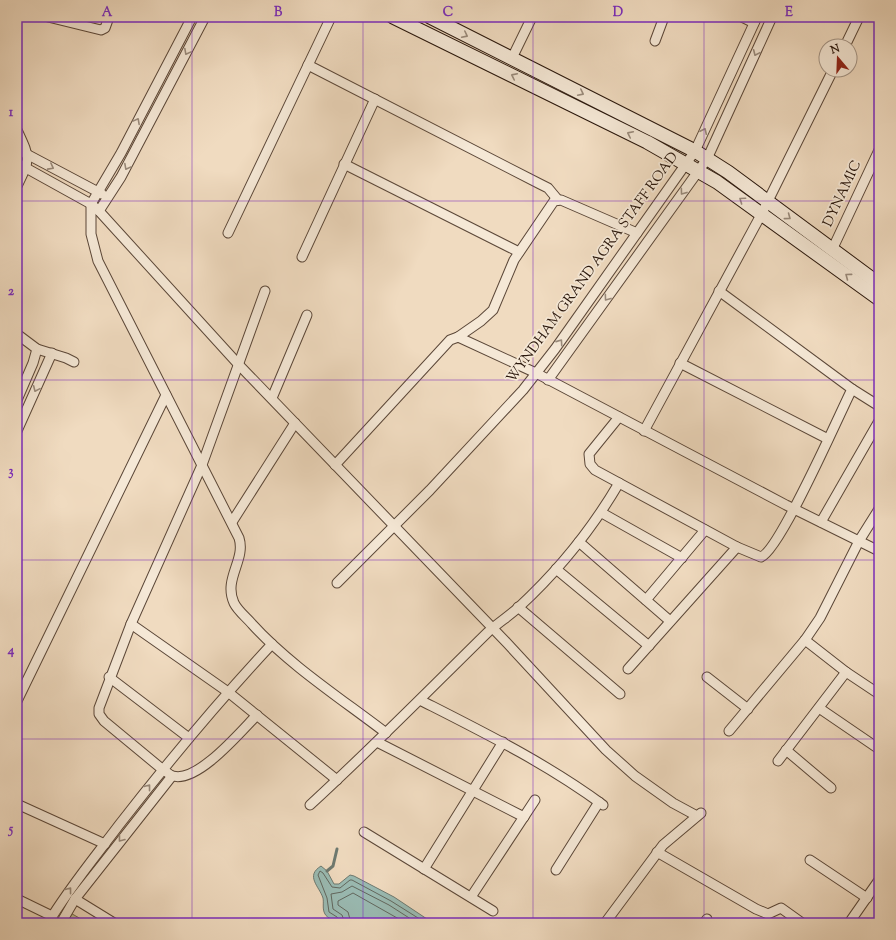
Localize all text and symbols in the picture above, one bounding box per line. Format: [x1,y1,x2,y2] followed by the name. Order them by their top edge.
[102,4,113,22] text: A
[274,4,283,22] text: B
[443,4,453,22] text: C
[613,4,623,22] text: D
[785,4,793,22] text: E
[461,30,468,37] one-way arrow
[818,38,858,78] north arrow
[827,40,842,59] text: N
[184,47,192,55] one-way arrow
[753,49,761,56] one-way arrow
[511,73,518,81] one-way arrow
[577,88,584,96] one-way arrow
[9,104,14,122] text: 1
[133,118,140,125] one-way arrow
[699,128,707,135] one-way arrow
[627,131,635,139] one-way arrow
[502,148,684,388] street label: WYNDHAM GRAND AGRA STAFF ROAD
[819,157,867,231] street label: DYNAMIC
[47,162,55,170] one-way arrow
[124,163,131,170] one-way arrow
[680,188,688,195] one-way arrow
[740,198,747,205] one-way arrow
[784,212,791,220] one-way arrow
[845,274,852,281] one-way arrow
[8,283,15,301] text: 2
[605,293,612,300] one-way arrow
[555,339,563,346] one-way arrow
[33,384,41,392] one-way arrow
[8,463,14,481] text: 3
[7,642,15,660] text: 4
[144,785,151,792] one-way arrow
[8,821,14,839] text: 5
[119,834,126,841] one-way arrow
[64,888,71,895] one-way arrow

